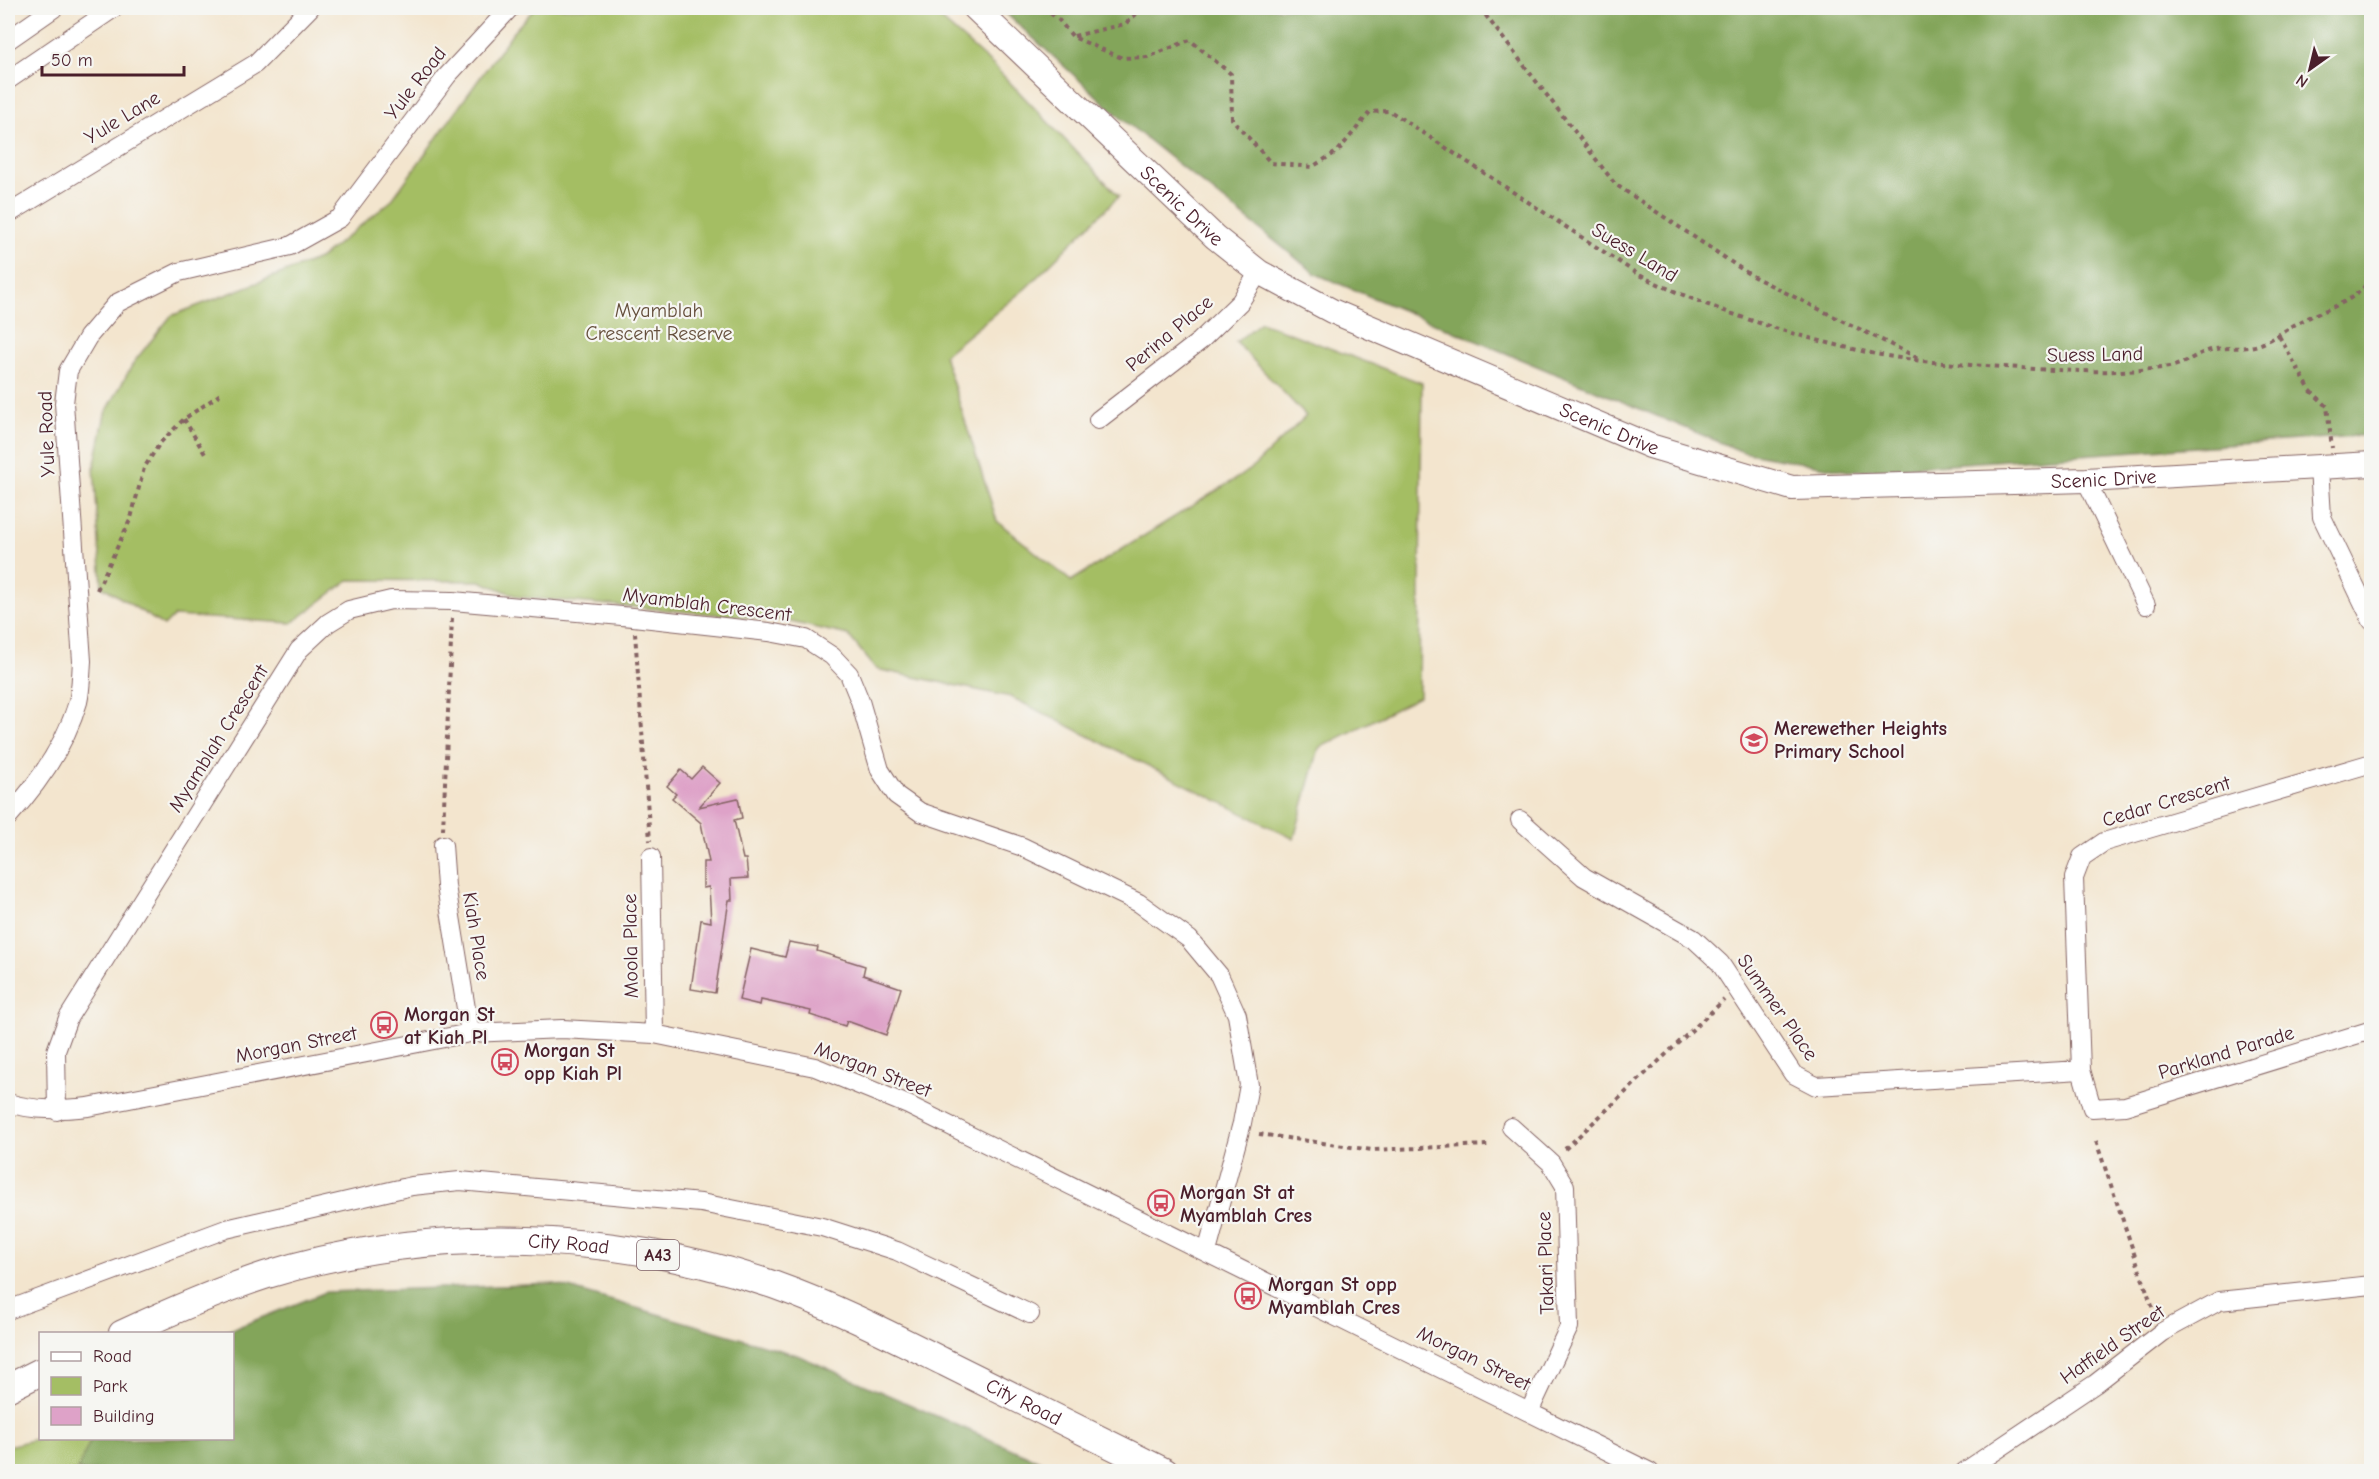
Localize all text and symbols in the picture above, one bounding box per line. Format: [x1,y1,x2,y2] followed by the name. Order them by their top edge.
[42,39,184,77] scale bar
[2280,39,2340,99] north arrow
[380,42,451,124] street label: Yule Road
[51,50,93,71] text: 50 m
[2293,70,2312,91] text: N
[80,86,164,149] street label: Yule Lane
[1135,161,1227,251] street label: Scenic Drive
[1588,218,1682,287] street label: Suess Land
[1121,290,1217,376] street label: Perina Place
[585,299,733,345] park label: Myamblah Crescent Reserve
[2047,342,2143,367] street label: Suess Land
[33,390,59,478] street label: Yule Road
[1556,398,1661,460] street label: Scenic Drive
[2050,465,2157,493] street label: Scenic Drive
[621,583,794,626] street label: Myamblah Crescent
[164,659,274,816] street label: Myamblah Crescent
[1774,717,1947,763] place label: Merewether Heights Primary School
[1739,725,1769,755] school or university icon: Merewether Heights Primary School
[2099,771,2234,832] street label: Cedar Crescent
[458,890,495,982] street label: Kiah Place
[618,893,643,999] street label: Moola Place
[1732,950,1823,1065] street label: Summer Place
[404,1003,495,1049] place label: Morgan St at Kiah Pl
[369,1010,399,1040] bus stop icon: Morgan St at Kiah Pl
[233,1021,360,1068] street label: Morgan Street
[2156,1021,2297,1084] street label: Parkland Parade
[811,1037,936,1103] street label: Morgan Street
[524,1039,622,1085] place label: Morgan St opp Kiah Pl
[490,1047,520,1077] bus stop icon: Morgan St opp Kiah Pl
[1180,1181,1312,1227] place label: Morgan St at Myamblah Cres
[1146,1188,1176,1218] bus stop icon: Morgan St at Myamblah Cres
[1532,1211,1559,1315] street label: Takari Place
[528,1229,611,1259] street label: City Road
[637,1240,679,1270] road number: A43
[1268,1273,1400,1319] place label: Morgan St opp Myamblah Cres
[1233,1281,1263,1311] bus stop icon: Morgan St opp Myamblah Cres
[2056,1299,2170,1389] street label: Hatfield Street
[1413,1321,1535,1396] street label: Morgan Street
[39,1332,234,1440] legend
[93,1346,132,1367] text: Road
[982,1374,1065,1430] street label: City Road
[93,1376,128,1397] text: Park
[93,1406,155,1427] text: Building

